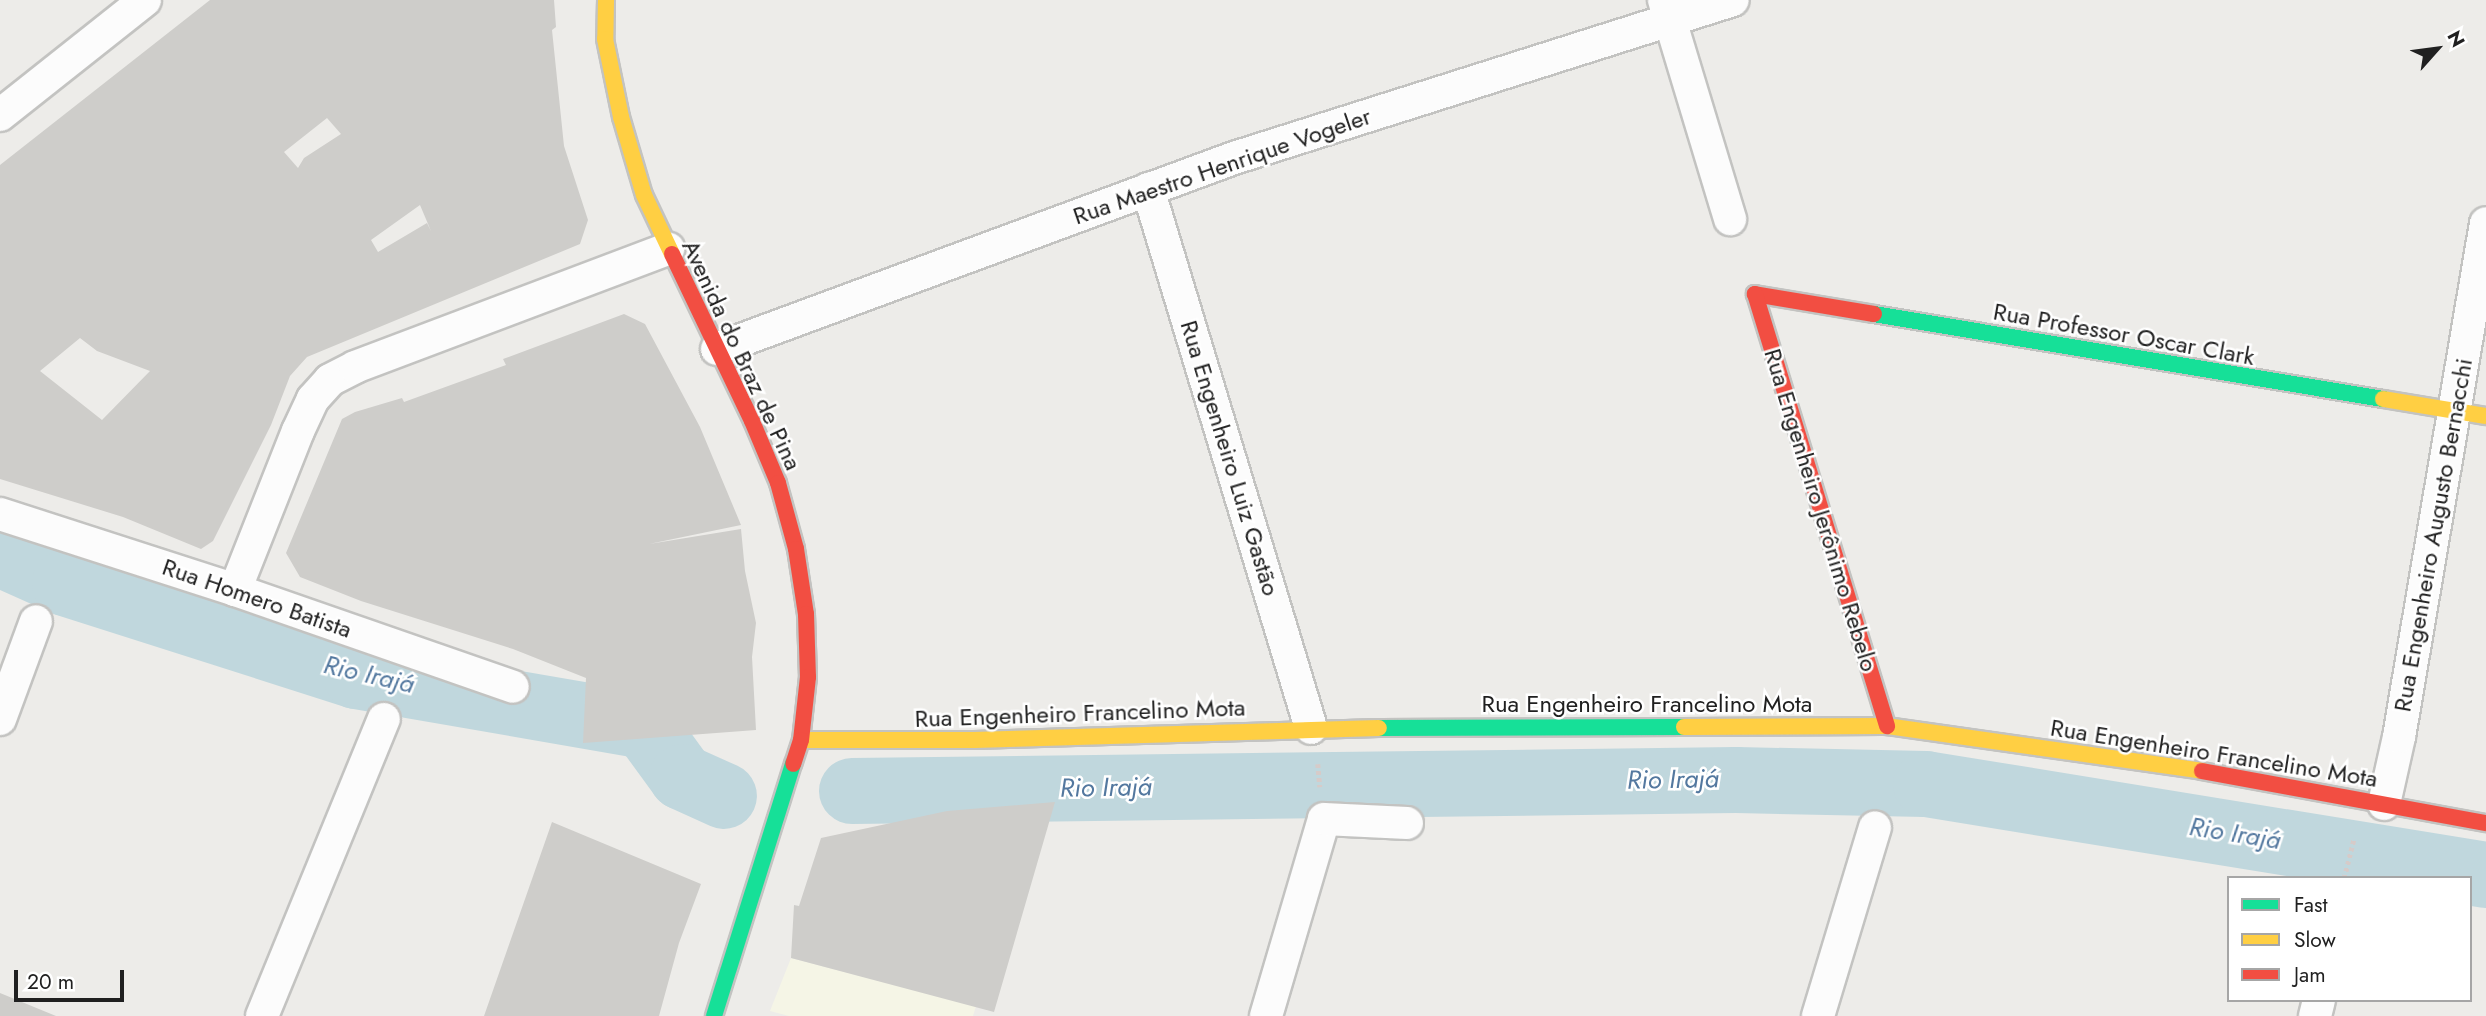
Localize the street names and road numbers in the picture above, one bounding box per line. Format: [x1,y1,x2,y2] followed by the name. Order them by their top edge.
[1069,101,1375,231] street label: Rua Maestro Henrique Vogeler
[676,235,808,475] street label: Avenida do Braz de Pina
[1991,297,2257,371] street label: Rua Professor Oscar Clark
[1174,317,1286,599] street label: Rua Engenheiro Luiz Gastão
[1758,345,1884,675] street label: Rua Engenheiro Jerônimo Rebelo
[2388,356,2478,714] street label: Rua Engenheiro Augusto Bernacchi
[159,552,355,644] street label: Rua Homero Batista
[1482,690,1812,718] street label: Rua Engenheiro Francelino Mota
[914,693,1246,733] street label: Rua Engenheiro Francelino Mota
[2048,713,2380,793] street label: Rua Engenheiro Francelino Mota

